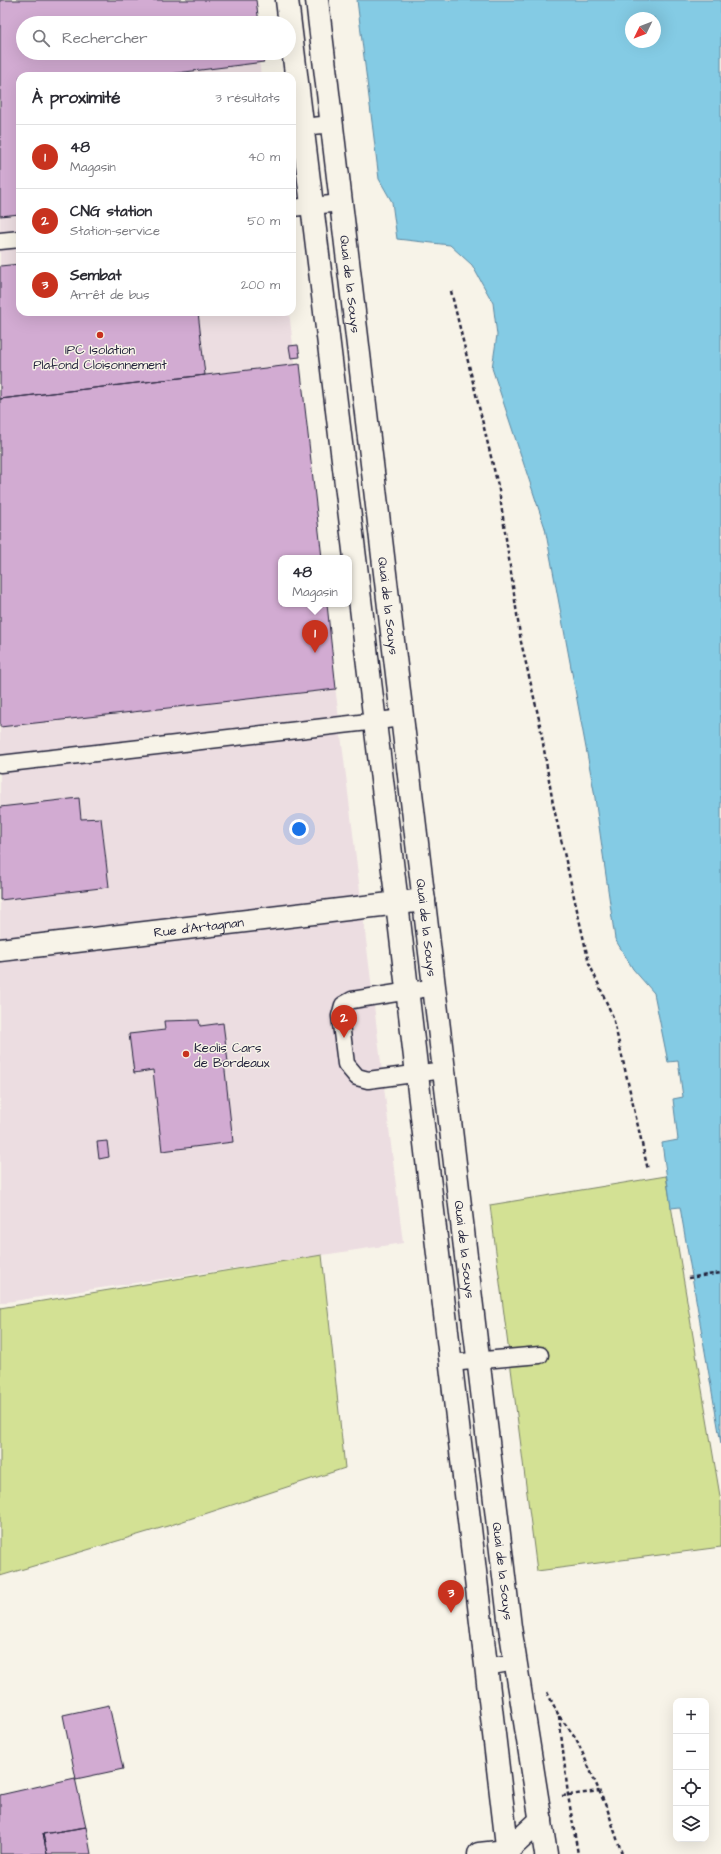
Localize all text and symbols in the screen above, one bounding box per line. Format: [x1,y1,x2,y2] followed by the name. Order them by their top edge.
[625,12,661,48] north arrow
[16,16,296,60] search box
[30,27,52,49] icon: search
[62,28,147,49] text: Rechercher
[32,86,121,110] text: À proximité
[215,89,280,107] text: 3 résultats
[70,137,90,158] text: 48
[44,148,46,166] text: 1
[248,148,280,166] text: 40 m
[70,158,116,176] text: Magasin
[70,201,152,222] text: CNG station
[41,212,49,230] text: 2
[247,212,280,230] text: 50 m
[70,222,160,240] text: Station-service
[335,234,364,335] street label: Quai de la Souys
[70,265,122,286] text: Sembat
[42,276,48,294] text: 3
[241,276,280,294] text: 200 m
[70,286,150,304] text: Arrêt de bus
[95,330,105,340] marker: IPC Isolation Plafond Cloisonnement
[33,341,168,374] place label: IPC Isolation Plafond Cloisonnement
[278,555,352,607] popup
[373,556,403,656] street label: Quai de la Souys
[292,562,312,583] text: 48
[292,583,338,601] text: Magasin
[302,620,328,653] pin: 1
[289,819,309,839] your location
[411,878,441,978] street label: Quai de la Souys
[153,913,245,942] street label: Rue d'Artagnan
[331,1005,357,1038] pin: 2
[194,1039,271,1072] place label: Keolis Cars de Bordeaux
[181,1049,191,1059] marker: Keolis Cars de Bordeaux
[449,1199,479,1300] street label: Quai de la Souys
[488,1521,517,1622] street label: Quai de la Souys
[438,1580,464,1613] pin: 3
[673,1698,709,1842] map controls
[673,1698,709,1734] button: +
[673,1734,709,1770] button: −
[673,1770,709,1806] button: locate
[673,1806,709,1842] button: layers

